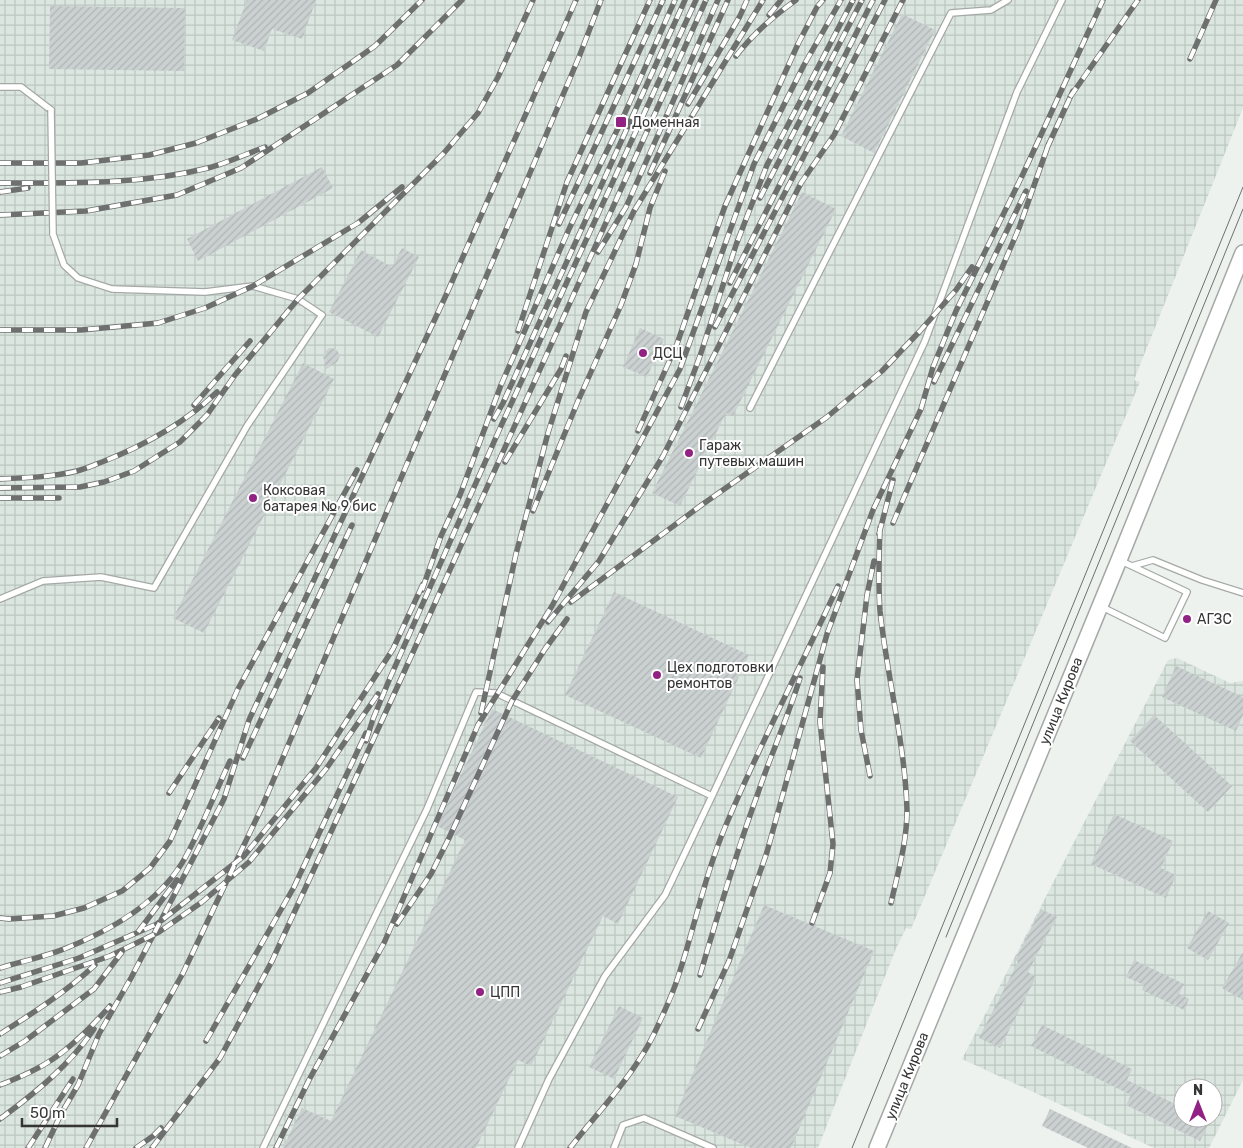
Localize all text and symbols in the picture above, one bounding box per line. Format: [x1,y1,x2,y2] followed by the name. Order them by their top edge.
[632,114,700,131] place label: Доменная
[614,115,628,129] marker: Доменная
[653,345,683,362] place label: ДСЦ
[637,347,649,359] marker: ДСЦ
[699,437,804,470] place label: Гараж путевых машин
[683,447,695,459] marker: Гараж путевых машин
[263,482,377,515] place label: Коксовая батарея № 9 бис
[247,492,259,504] marker: Коксовая батарея № 9 бис
[1197,611,1232,628] place label: АГЗС
[1181,613,1193,625] marker: АГЗС
[1036,655,1086,747] street label: улица Кирова
[667,659,774,692] place label: Цех подготовки ремонтов
[651,669,663,681] marker: Цех подготовки ремонтов
[490,984,520,1001] place label: ЦПП
[474,986,486,998] marker: ЦПП
[882,1030,932,1122] street label: улица Кирова
[1173,1078,1223,1128] north arrow
[1193,1082,1203,1099] text: N
[22,1096,118,1128] scale bar
[30,1104,65,1122] text: 50 m

